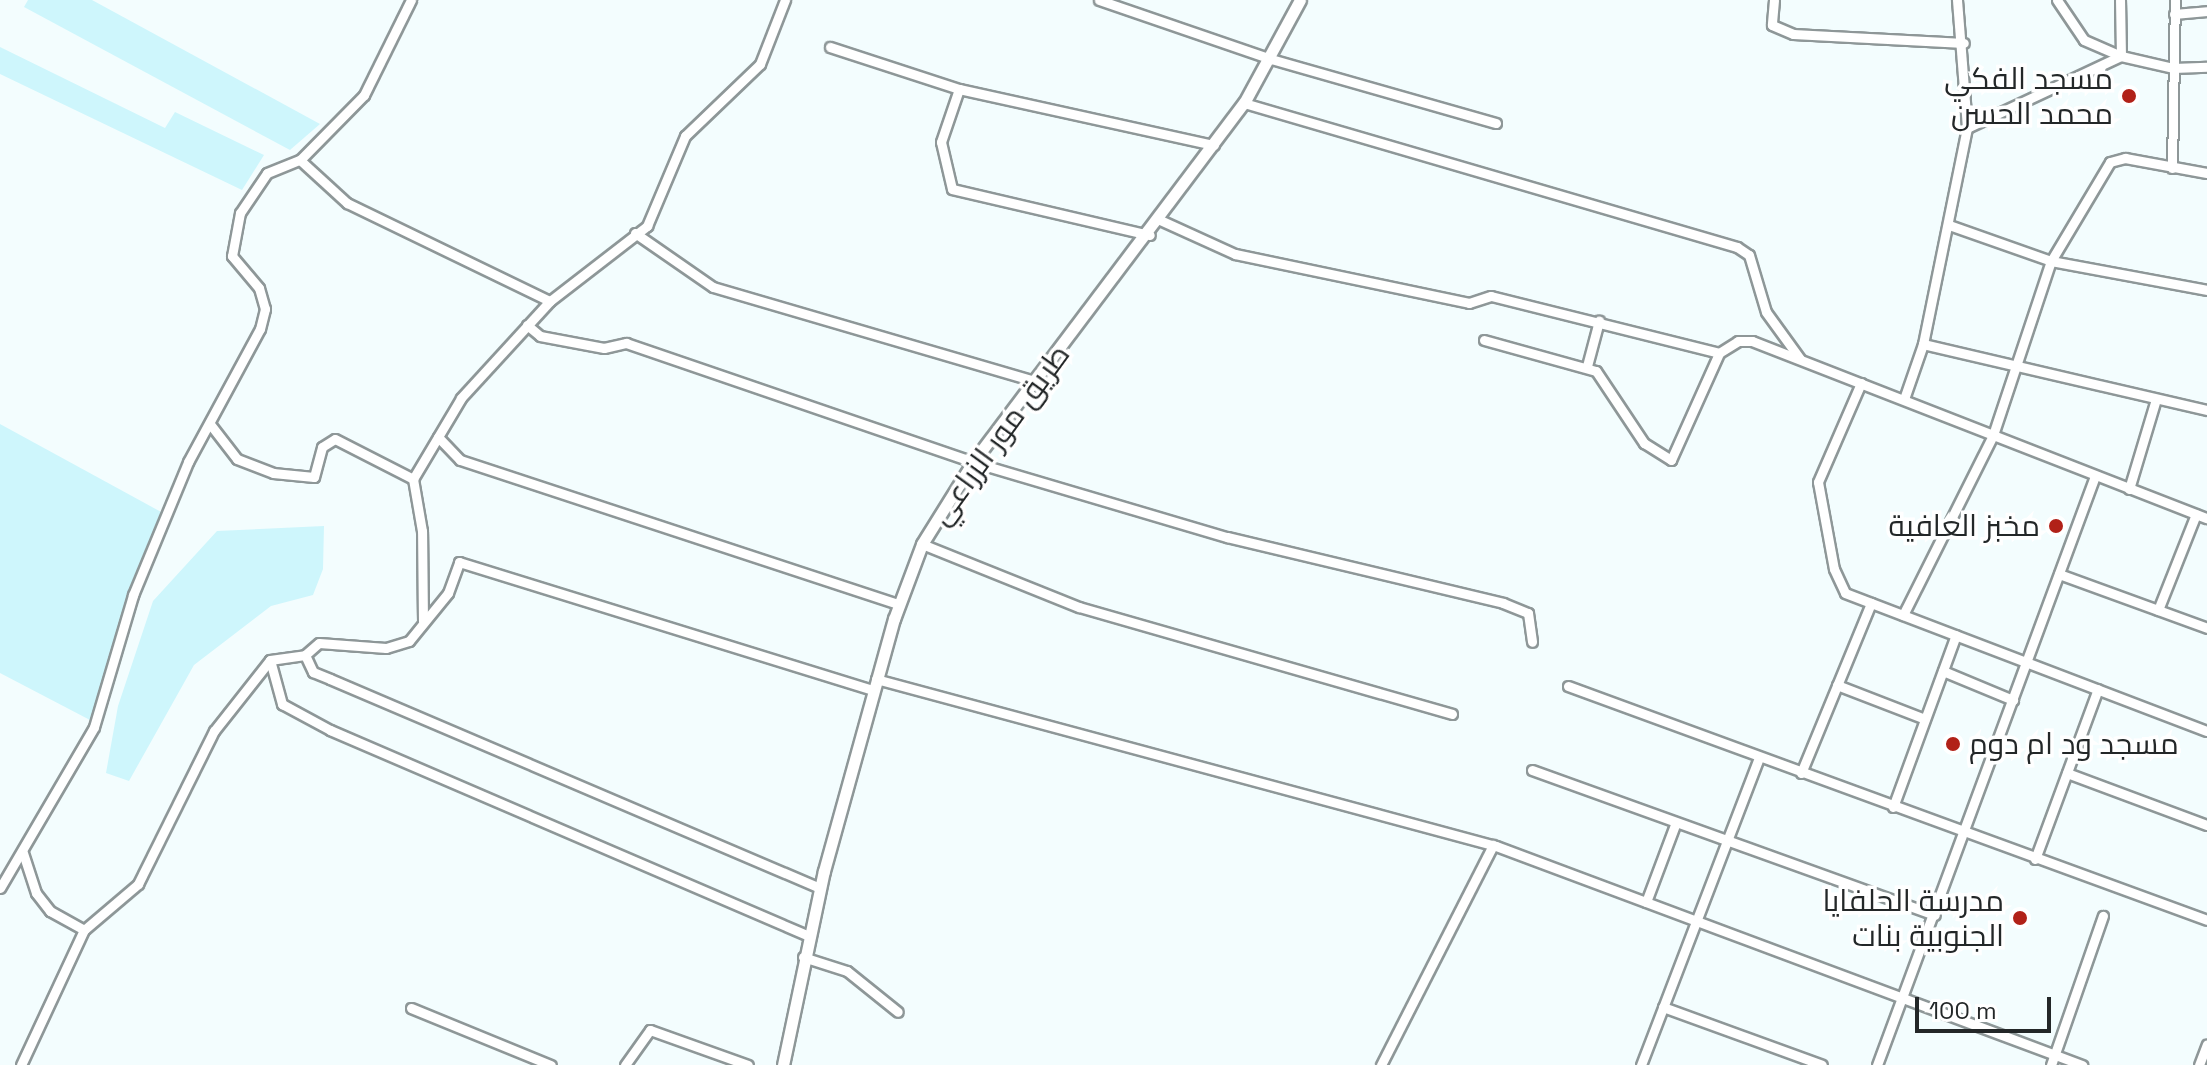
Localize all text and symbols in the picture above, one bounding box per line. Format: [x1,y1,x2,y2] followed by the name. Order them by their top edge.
[1944,61,2113,132] place label: مسجد الفكي محمد الحسن
[2120,87,2138,105] marker: مسجد الفكي محمد الحسن
[923,338,1077,532] street label: طريق مور الزراعي
[1889,508,2040,544] place label: مخبز العافية
[2047,517,2065,535] marker: مخبز العافية
[1969,726,2179,762] place label: مسجد ود ام دوم
[1944,735,1962,753] marker: مسجد ود ام دوم
[1822,883,2004,954] place label: مدرسة الحلفايا الجنوبية بنات
[2011,909,2029,927] marker: مدرسة الحلفايا الجنوبية بنات
[1919,981,2055,1031] scale bar
[1929,995,1997,1026] text: 100 m

